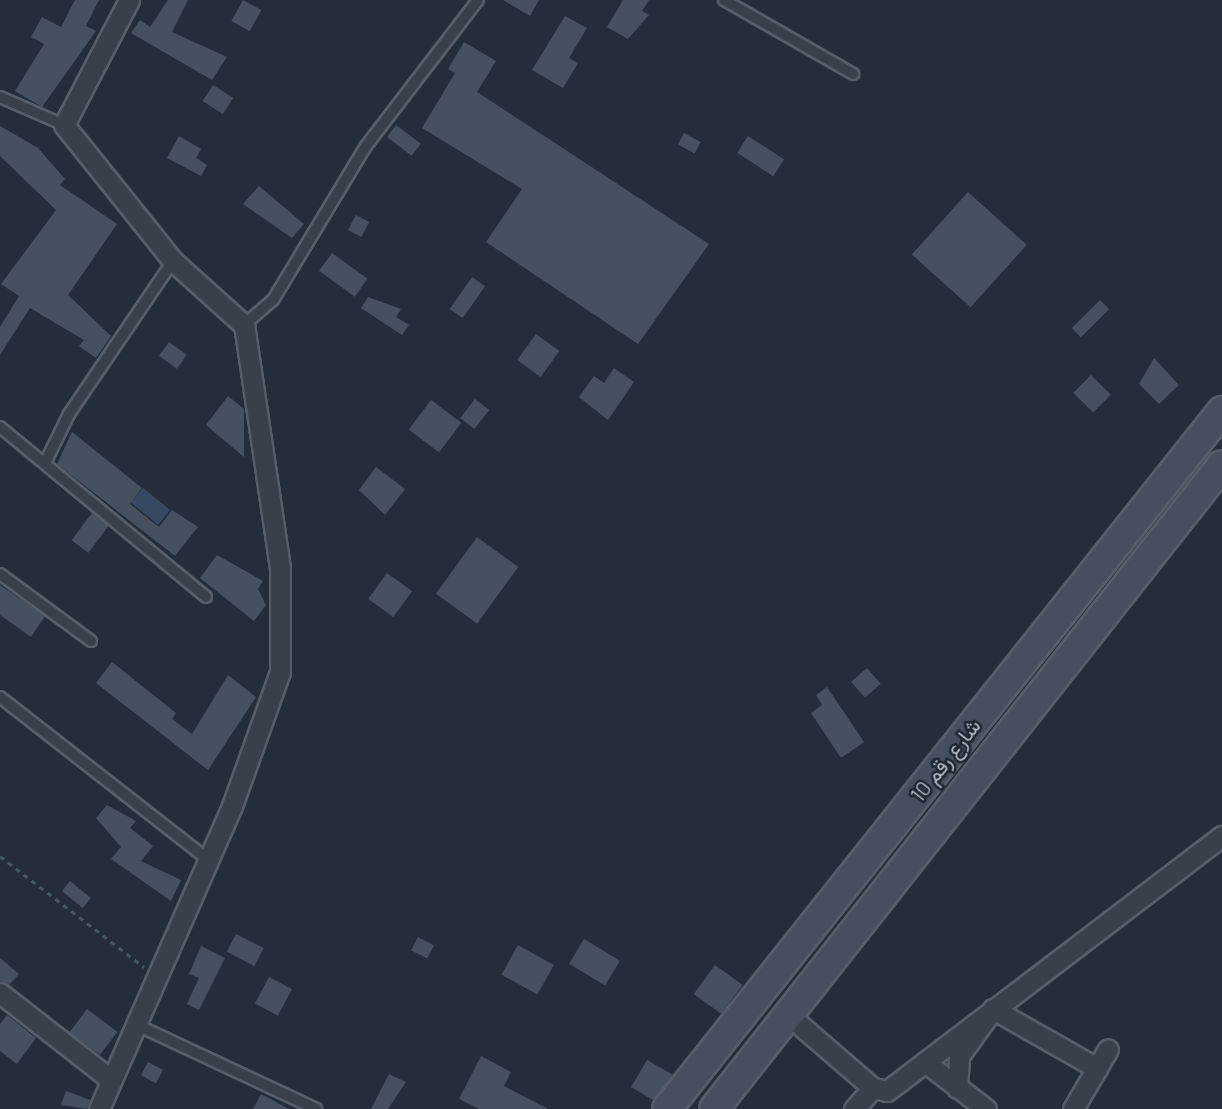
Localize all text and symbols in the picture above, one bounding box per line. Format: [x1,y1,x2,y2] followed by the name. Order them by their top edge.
[905,713,985,807] street label: شارع رقم 10

